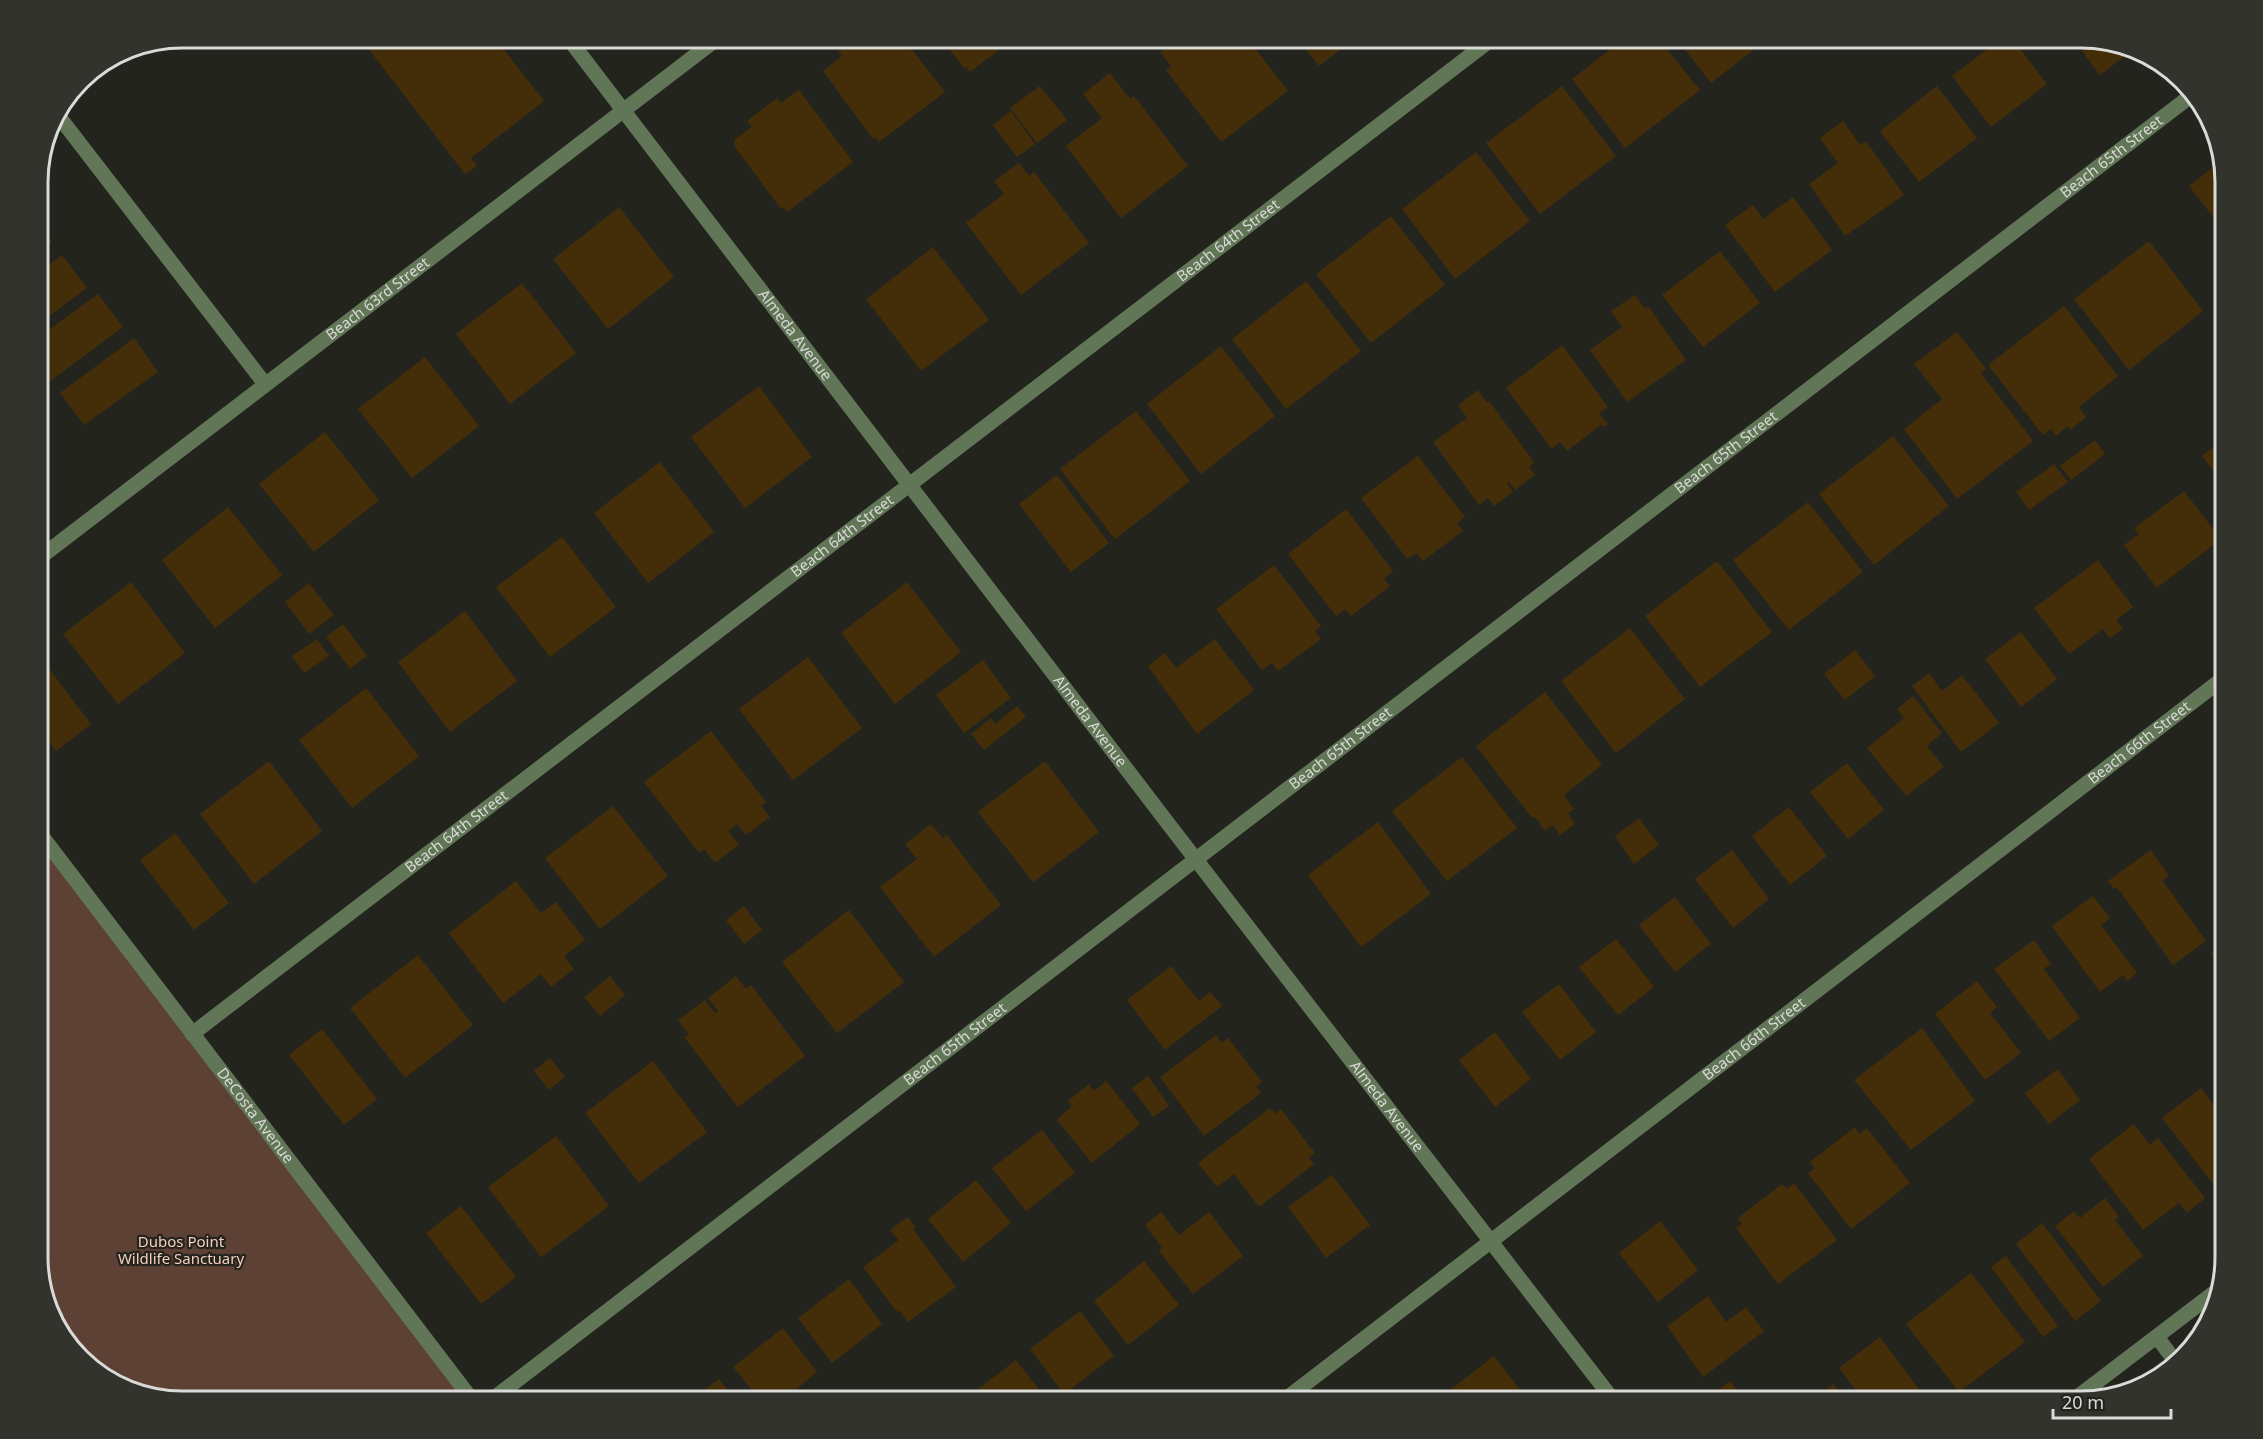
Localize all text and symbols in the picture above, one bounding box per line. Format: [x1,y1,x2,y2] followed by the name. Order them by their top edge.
[2055,110,2167,202] street label: Beach 65th Street
[1172,194,1284,286] street label: Beach 64th Street
[321,252,433,344] street label: Beach 63rd Street
[754,285,837,384] street label: Almeda Avenue
[1670,405,1781,498] street label: Beach 65th Street
[786,489,898,581] street label: Beach 64th Street
[1049,671,1132,771] street label: Almeda Avenue
[2083,696,2195,788] street label: Beach 66th Street
[1284,701,1396,794] street label: Beach 65th Street
[400,785,512,877] street label: Beach 64th Street
[1698,992,1809,1084] street label: Beach 66th Street
[899,997,1010,1089] street label: Beach 65th Street
[1346,1056,1429,1156] street label: Almeda Avenue
[213,1063,299,1167] street label: DeCosta Avenue
[118,1231,244,1268] park label: Dubos Point Wildlife Sanctuary
[2053,1382,2172,1420] scale bar
[2062,1390,2104,1414] text: 20 m

